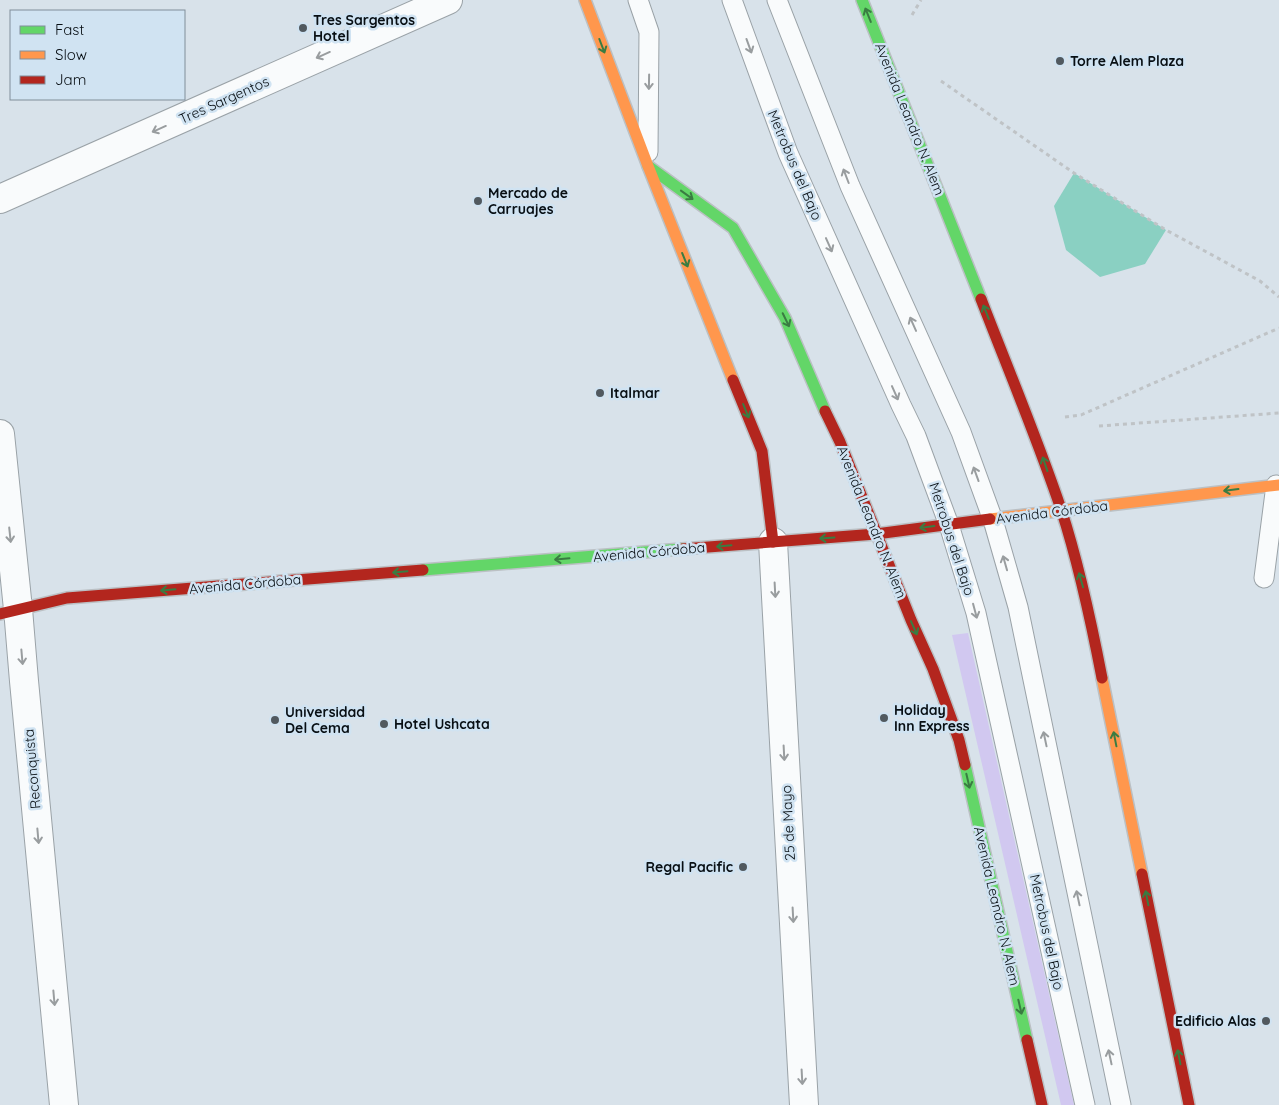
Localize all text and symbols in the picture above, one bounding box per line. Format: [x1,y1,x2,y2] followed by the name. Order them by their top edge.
[863,8,872,23] one-way arrow
[10,10,185,100] legend
[313,11,415,45] place label: Tres Sargentos Hotel
[55,20,84,39] text: Fast
[297,22,309,34] marker: Tres Sargentos Hotel
[598,37,607,53] one-way arrow
[745,38,754,53] one-way arrow
[871,40,949,198] street label: Avenida Leandro N. Alem
[55,45,87,64] text: Slow
[316,51,331,61] one-way arrow
[1070,52,1184,70] place label: Torre Alem Plaza
[1054,55,1066,67] marker: Torre Alem Plaza
[55,70,86,89] text: Jam
[176,72,272,128] street label: Tres Sargentos
[644,74,654,90] one-way arrow
[764,107,826,223] street label: Metrobus del Bajo
[152,124,167,134] one-way arrow
[841,169,850,184] one-way arrow
[488,184,568,218] place label: Mercado de Carruajes
[680,190,694,200] one-way arrow
[472,195,484,207] marker: Mercado de Carruajes
[825,237,835,252] one-way arrow
[681,252,691,267] one-way arrow
[981,305,990,320] one-way arrow
[781,312,791,327] one-way arrow
[907,317,917,332] one-way arrow
[610,384,660,402] place label: Italmar
[891,385,901,400] one-way arrow
[594,387,606,399] marker: Italmar
[742,403,751,418] one-way arrow
[833,443,911,601] street label: Avenida Leandro N. Alem
[1040,457,1049,472] one-way arrow
[971,467,980,482] one-way arrow
[925,480,979,598] street label: Metrobus del Bajo
[1223,485,1239,495] one-way arrow
[995,496,1109,528] street label: Avenida Córdoba
[919,523,935,533] one-way arrow
[5,526,15,542] one-way arrow
[819,533,835,542] one-way arrow
[592,538,706,566] street label: Avenida Córdoba
[716,541,732,550] one-way arrow
[554,554,570,563] one-way arrow
[1000,556,1010,572] one-way arrow
[392,567,408,576] one-way arrow
[188,570,302,598] street label: Avenida Córdoba
[1076,572,1085,588] one-way arrow
[771,582,780,598] one-way arrow
[161,586,177,595] one-way arrow
[971,603,981,619] one-way arrow
[910,620,920,635] one-way arrow
[17,649,26,665] one-way arrow
[894,701,970,735] place label: Holiday Inn Express
[285,703,365,737] place label: Universidad Del Cema
[878,712,890,724] marker: Holiday Inn Express
[269,714,281,726] marker: Universidad Del Cema
[394,715,490,733] place label: Hotel Ushcata
[378,718,390,730] marker: Hotel Ushcata
[20,728,44,810] street label: Reconquista
[1040,731,1049,747] one-way arrow
[1109,731,1119,747] one-way arrow
[780,744,789,760] one-way arrow
[964,772,973,788] one-way arrow
[777,785,799,861] street label: 25 de Mayo
[970,825,1024,987] street label: Avenida Leandro N. Alem
[34,828,43,844] one-way arrow
[645,858,733,876] place label: Regal Pacific
[737,861,749,873] marker: Regal Pacific
[1026,872,1068,992] street label: Metrobus del Bajo
[1142,890,1151,906] one-way arrow
[1072,891,1082,907] one-way arrow
[789,907,798,923] one-way arrow
[49,990,59,1006] one-way arrow
[1016,999,1025,1015] one-way arrow
[1175,1012,1256,1030] place label: Edificio Alas
[1260,1015,1272,1027] marker: Edificio Alas
[1105,1050,1115,1066] one-way arrow
[1174,1050,1183,1066] one-way arrow
[798,1069,807,1085] one-way arrow

